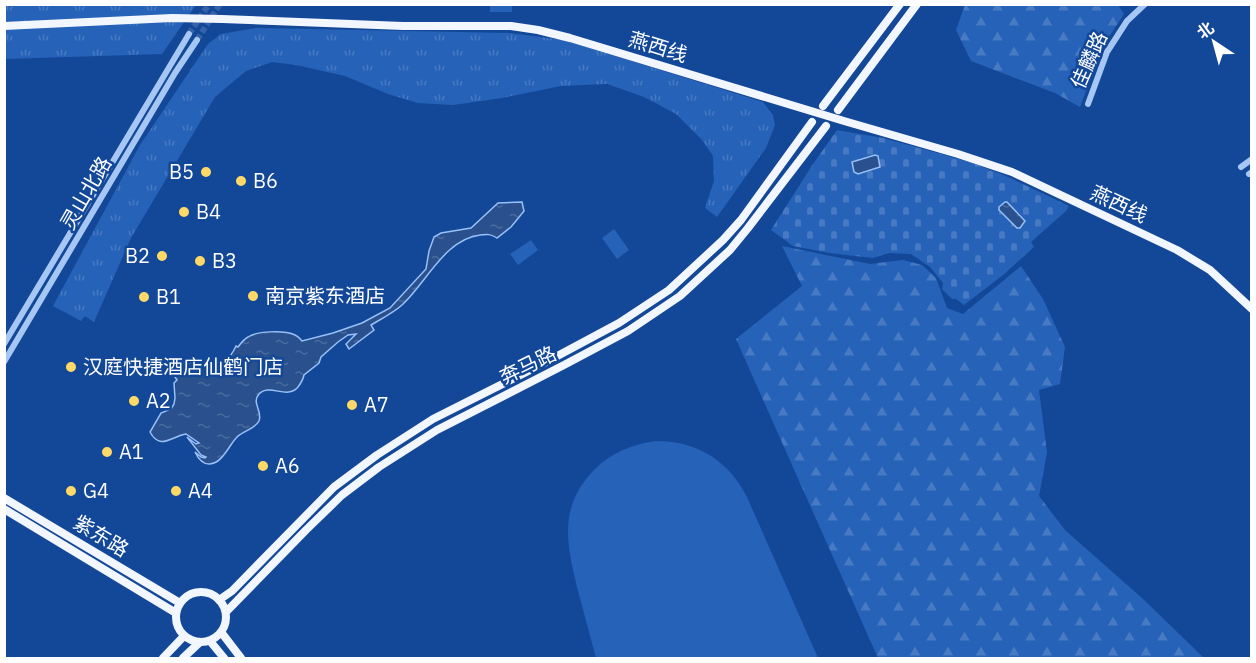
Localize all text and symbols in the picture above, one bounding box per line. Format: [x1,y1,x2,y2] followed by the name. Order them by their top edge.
[1184,12,1244,72] north arrow
[1193,17,1218,43] text: 北
[626,25,691,68] street label: 燕西线
[1064,27,1113,93] street label: 佳麟路
[54,151,117,234] street label: 灵山北路
[169,158,194,185] place label: B5
[199,165,213,179] marker: B5
[253,167,278,194] place label: B6
[234,174,248,188] marker: B6
[1086,179,1152,228] street label: 燕西线
[196,198,221,225] place label: B4
[177,205,191,219] marker: B4
[125,242,150,269] place label: B2
[212,247,237,274] place label: B3
[155,249,169,263] marker: B2
[193,254,207,268] marker: B3
[265,282,385,309] place label: 南京紫东酒店
[156,283,181,310] place label: B1
[246,289,260,303] marker: 南京紫东酒店
[137,290,151,304] marker: B1
[495,339,561,390] street label: 奔马路
[83,353,283,380] place label: 汉庭快捷酒店仙鹤门店
[64,360,78,374] marker: 汉庭快捷酒店仙鹤门店
[146,387,171,414] place label: A2
[364,391,389,418] place label: A7
[127,394,141,408] marker: A2
[345,398,359,412] marker: A7
[119,438,144,465] place label: A1
[100,445,114,459] marker: A1
[275,452,300,479] place label: A6
[256,459,270,473] marker: A6
[83,477,109,504] place label: G4
[188,477,213,504] place label: A4
[64,484,78,498] marker: G4
[169,484,183,498] marker: A4
[69,509,134,563] street label: 紫东路

